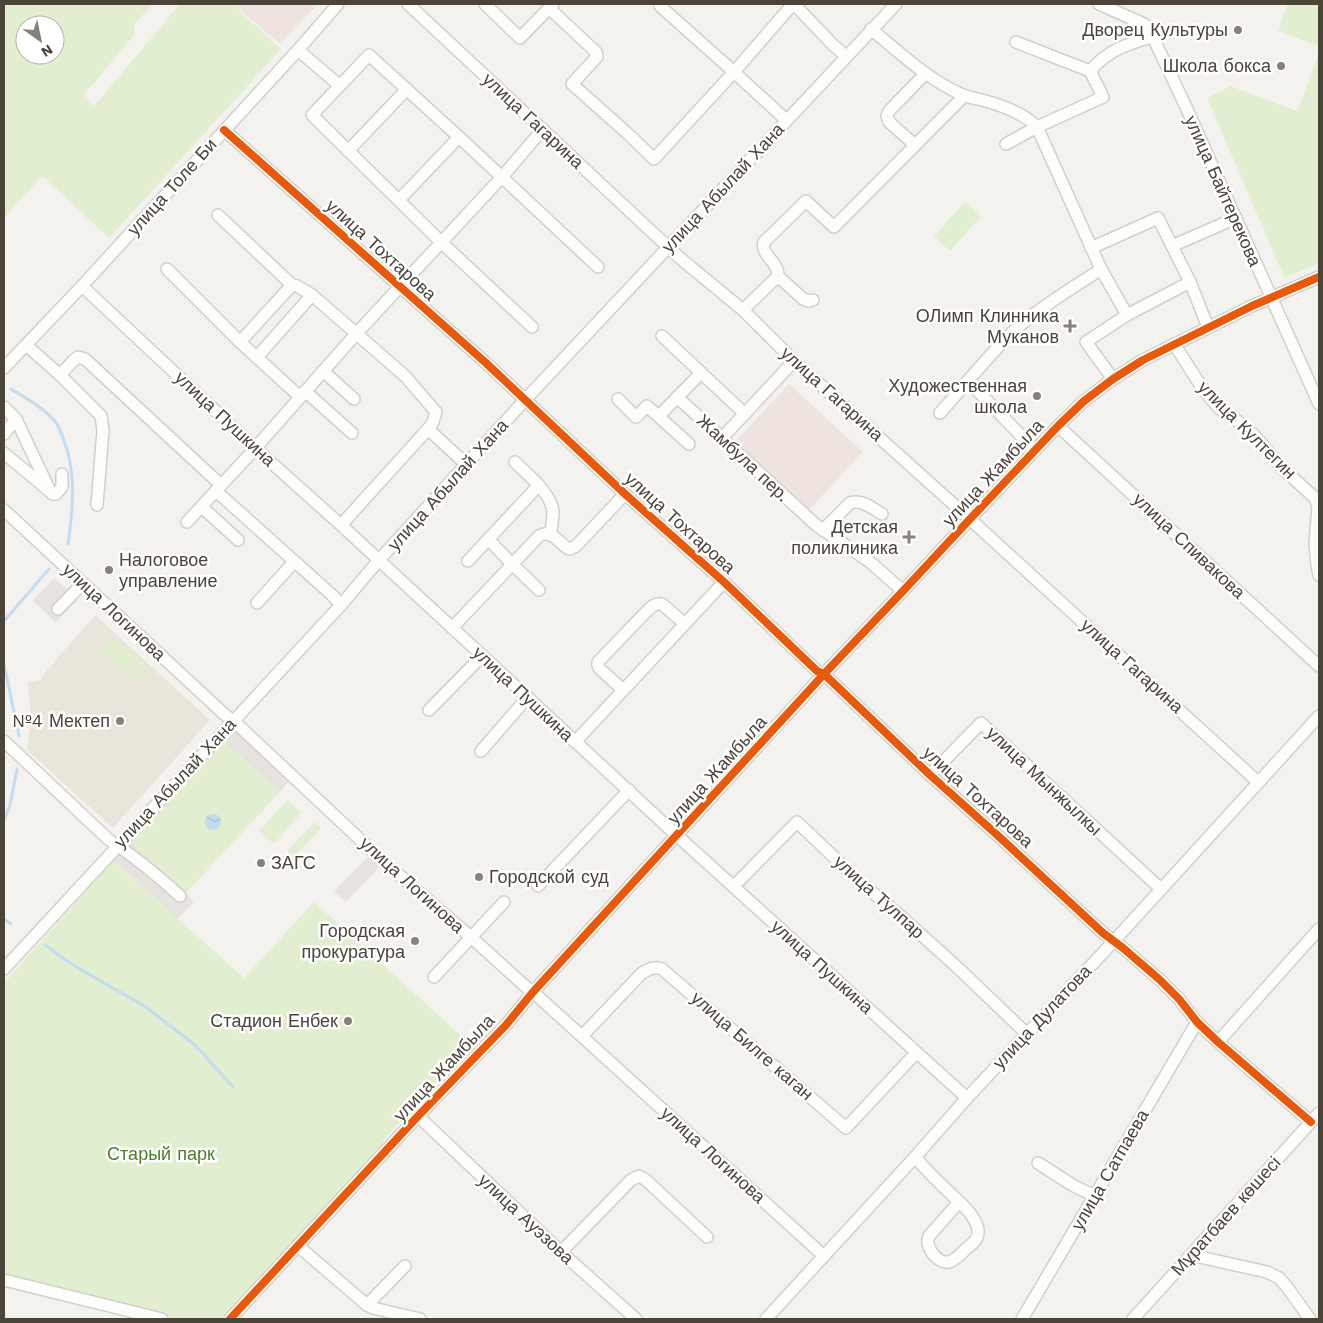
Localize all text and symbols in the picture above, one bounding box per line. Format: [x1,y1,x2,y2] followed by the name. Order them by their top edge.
[15,15,65,65] north arrow
[1082,19,1228,40] place label: Дворец Культуры
[1232,24,1244,36] marker: Дворец Культуры
[38,41,56,60] text: N
[1163,55,1272,76] place label: Школа бокса
[1275,60,1287,72] marker: Школа бокса
[478,68,589,174] street label: улица Гагарина
[1181,112,1267,270] street label: улица Байтерекова
[657,118,789,257] street label: улица Абылай Хана
[123,134,221,240] street label: улица Толе Би
[322,195,442,305] street label: улица Тохтарова
[916,305,1060,347] place label: ОЛимп Клинника Муканов
[1063,319,1077,333] marker: ОЛимп Клинника Муканов
[777,342,889,446] street label: улица Гагарина
[171,367,281,471] street label: улица Пушкина
[888,375,1028,417] place label: Художественная школа
[1194,376,1301,483] street label: улица Култегин
[1031,390,1043,402] marker: Художественная школа
[693,409,794,506] street label: Жамбула пер.
[383,414,513,555] street label: улица Абылай Хана
[938,414,1048,530] street label: улица Жамбыла
[621,468,741,578] street label: улица Тохтарова
[1129,488,1250,604] street label: улица Спивакова
[791,516,899,558] place label: Детская поликлиника
[902,530,916,544] marker: Детская поликлиника
[119,549,217,591] place label: Налоговое управление
[58,558,171,665] street label: улица Логинова
[103,564,115,576] marker: Налоговое управление
[1077,614,1189,718] street label: улица Гагарина
[469,642,579,746] street label: улица Пушкина
[12,710,110,731] place label: №4 Мектеп
[663,710,771,828] street label: улица Жамбыла
[109,713,241,852] street label: улица Абылай Хана
[114,715,126,727] marker: №4 Мектеп
[982,722,1106,839] street label: улица Мынжылкы
[919,742,1039,852] street label: улица Тохтарова
[356,832,470,938] street label: улица Логинова
[830,851,929,943] street label: улица Тулпар
[271,852,316,873] place label: ЗАГС
[255,857,267,869] marker: ЗАГС
[489,866,609,887] place label: Городской суд
[473,871,485,883] marker: Городской суд
[767,915,878,1019] street label: улица Пушкина
[301,920,406,962] place label: Городская прокуратура
[409,935,421,947] marker: Городская прокуратура
[988,960,1096,1073] street label: улица Дулатова
[687,987,818,1104] street label: улица Билге каган
[389,1009,499,1125] street label: улица Жамбыла
[210,1010,338,1031] place label: Стадион Енбек
[342,1015,354,1027] marker: Стадион Енбек
[657,1102,771,1208] street label: улица Логинова
[1067,1105,1153,1234] street label: улица Сатпаева
[107,1143,215,1164] park label: Старый парк
[1167,1152,1285,1279] street label: Мұратбаев көшесі
[474,1169,579,1269] street label: улица Ауэзова

